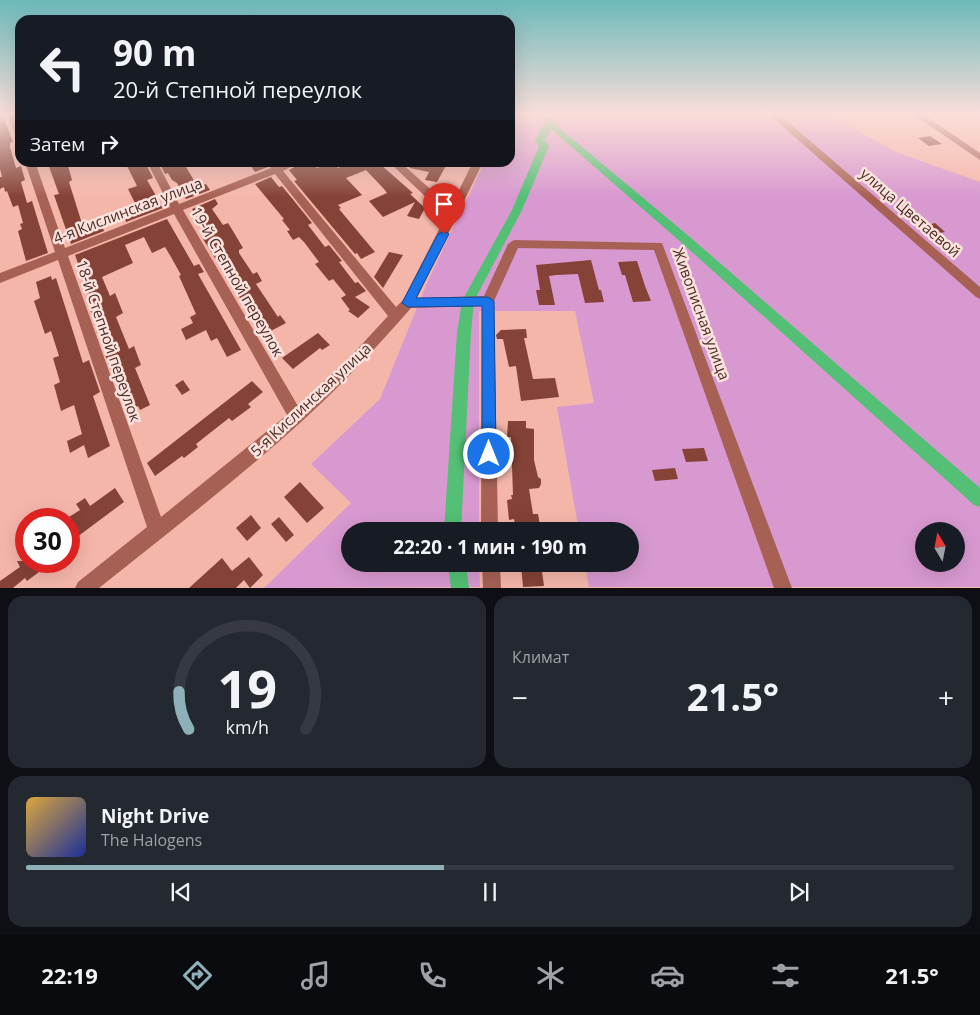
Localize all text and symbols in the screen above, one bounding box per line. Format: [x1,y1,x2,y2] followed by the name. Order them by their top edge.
[113,29,196,76] text: 90 m
[30,35,95,100] icon: left
[113,74,362,104] text: 20-й Степной переулок
[95,130,123,158] icon: right
[30,131,85,157] text: Затем
[856,163,965,261] street label: улица Цветаевой
[50,172,205,248] street label: 4-я Кислинская улица
[423,183,465,234] pin
[430,190,458,218] icon: arrive
[187,203,289,360] street label: 19-й Степной переулок
[669,245,735,382] street label: Живописная улица
[72,257,146,424] street label: 18-й Степной переулок
[246,338,375,460] street label: 5-я Кислинская улица
[462,427,514,479] position arrow
[15,508,80,573] speed limit sign: 30
[915,522,965,572] north arrow
[915,522,965,572] map controls
[393,534,587,560] text: 22:20 · 1 мин · 190 m
[512,646,569,668] text: Климат
[217,652,277,723] text: 19
[687,670,779,722] text: 21.5°
[512,678,528,716] text: −
[938,678,954,716] text: +
[225,715,269,739] text: km/h
[101,803,209,829] text: Night Drive
[101,829,202,851] text: The Halogens
[167,878,195,906] icon: previous
[476,878,504,906] icon: pause
[785,878,813,906] icon: next
[180,958,215,993] icon: directions
[298,958,333,993] icon: music
[415,958,450,993] icon: phone
[533,958,568,993] icon: climate
[650,958,685,993] icon: car
[768,958,803,993] icon: filters
[41,960,98,990] text: 22:19
[885,960,939,990] text: 21.5°

